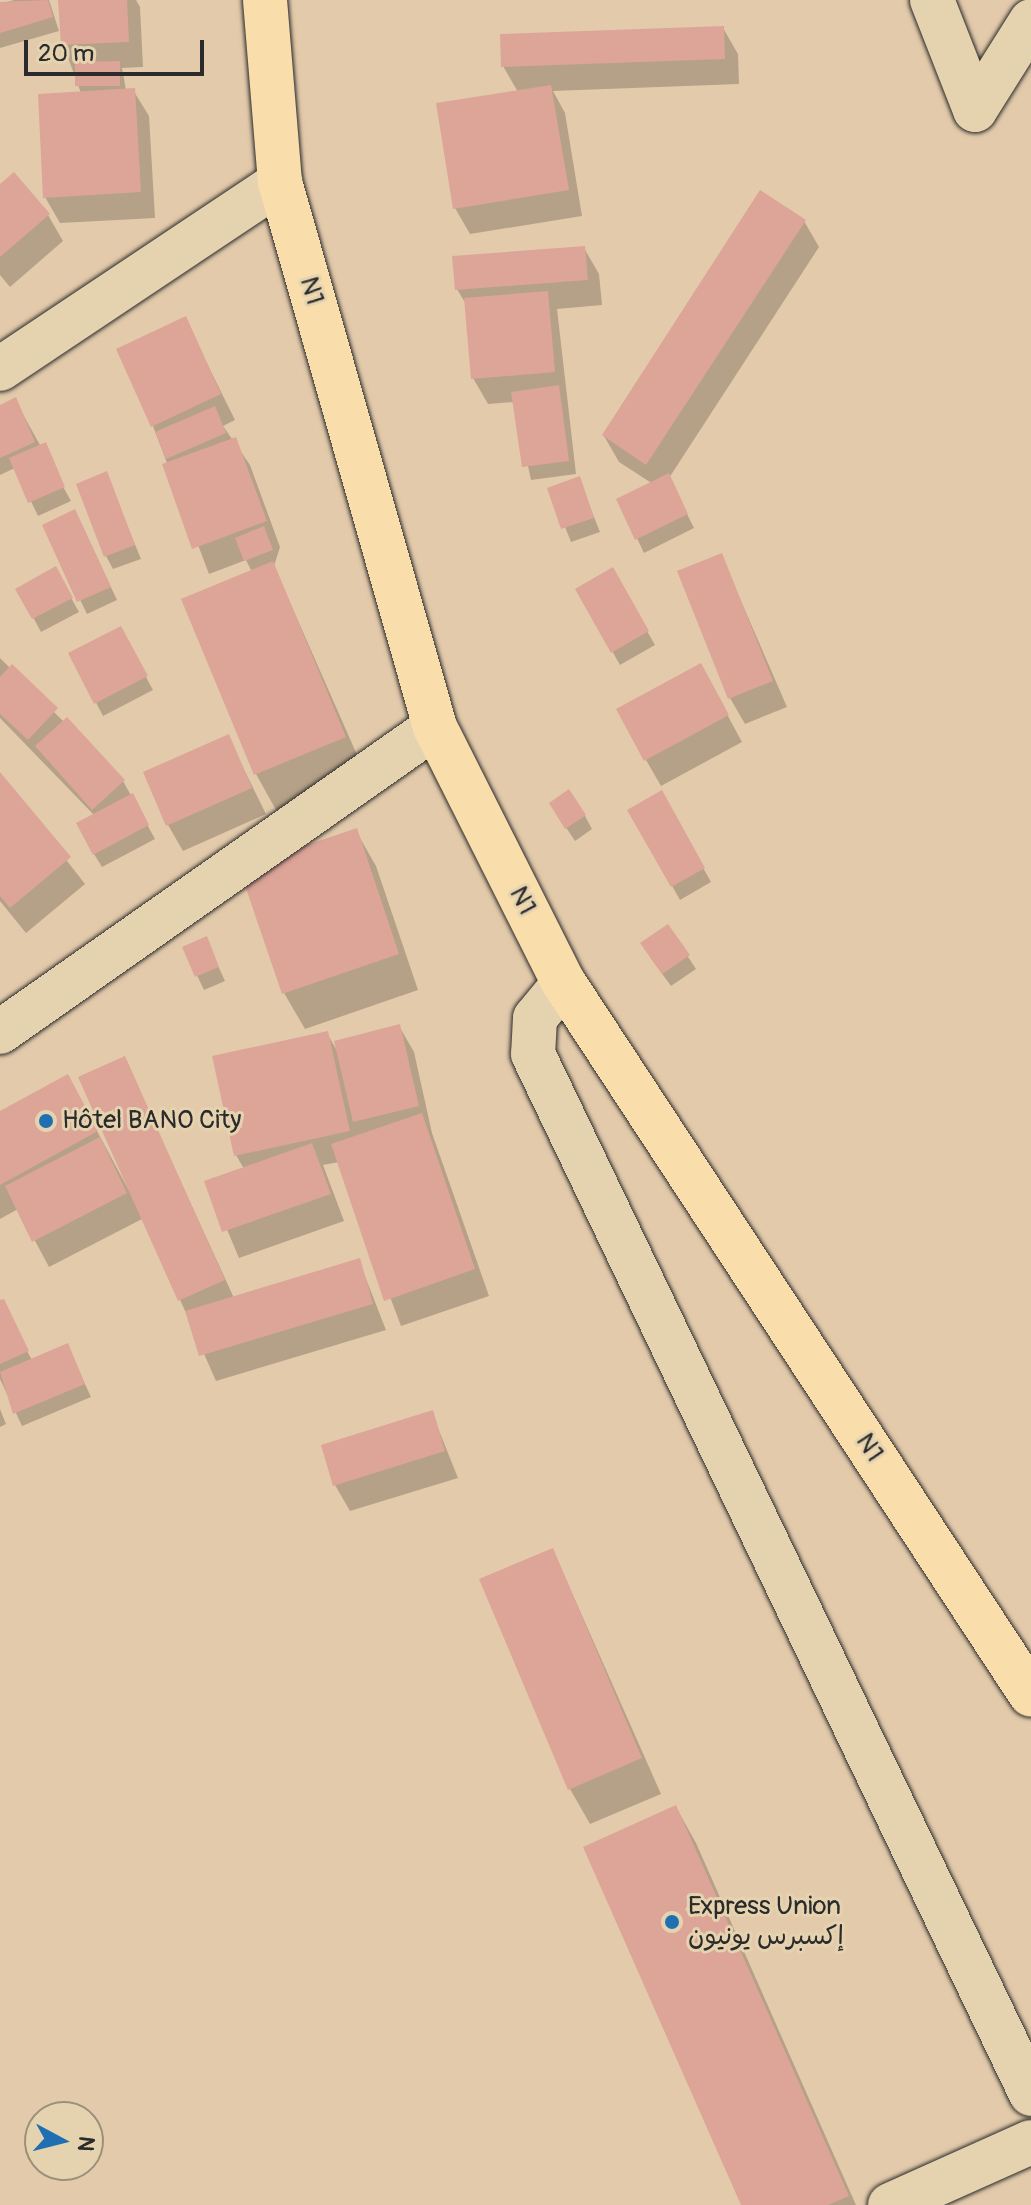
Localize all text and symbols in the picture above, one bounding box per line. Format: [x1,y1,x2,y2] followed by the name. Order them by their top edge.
[28,24,208,74] scale bar
[38,39,94,68] text: 20 m
[292,273,330,309] street label: N1
[502,882,542,920] street label: N1
[62,1105,241,1137] place label: Hôtel BANO City
[37,1112,55,1130] marker: Hôtel BANO City
[848,1428,890,1468] street label: N1
[688,1891,844,1952] place label: Express Union إكسبرس يونيون
[663,1913,681,1931] marker: Express Union إكسبرس يونيون
[24,2101,104,2181] north arrow
[71,2135,101,2153] text: N

